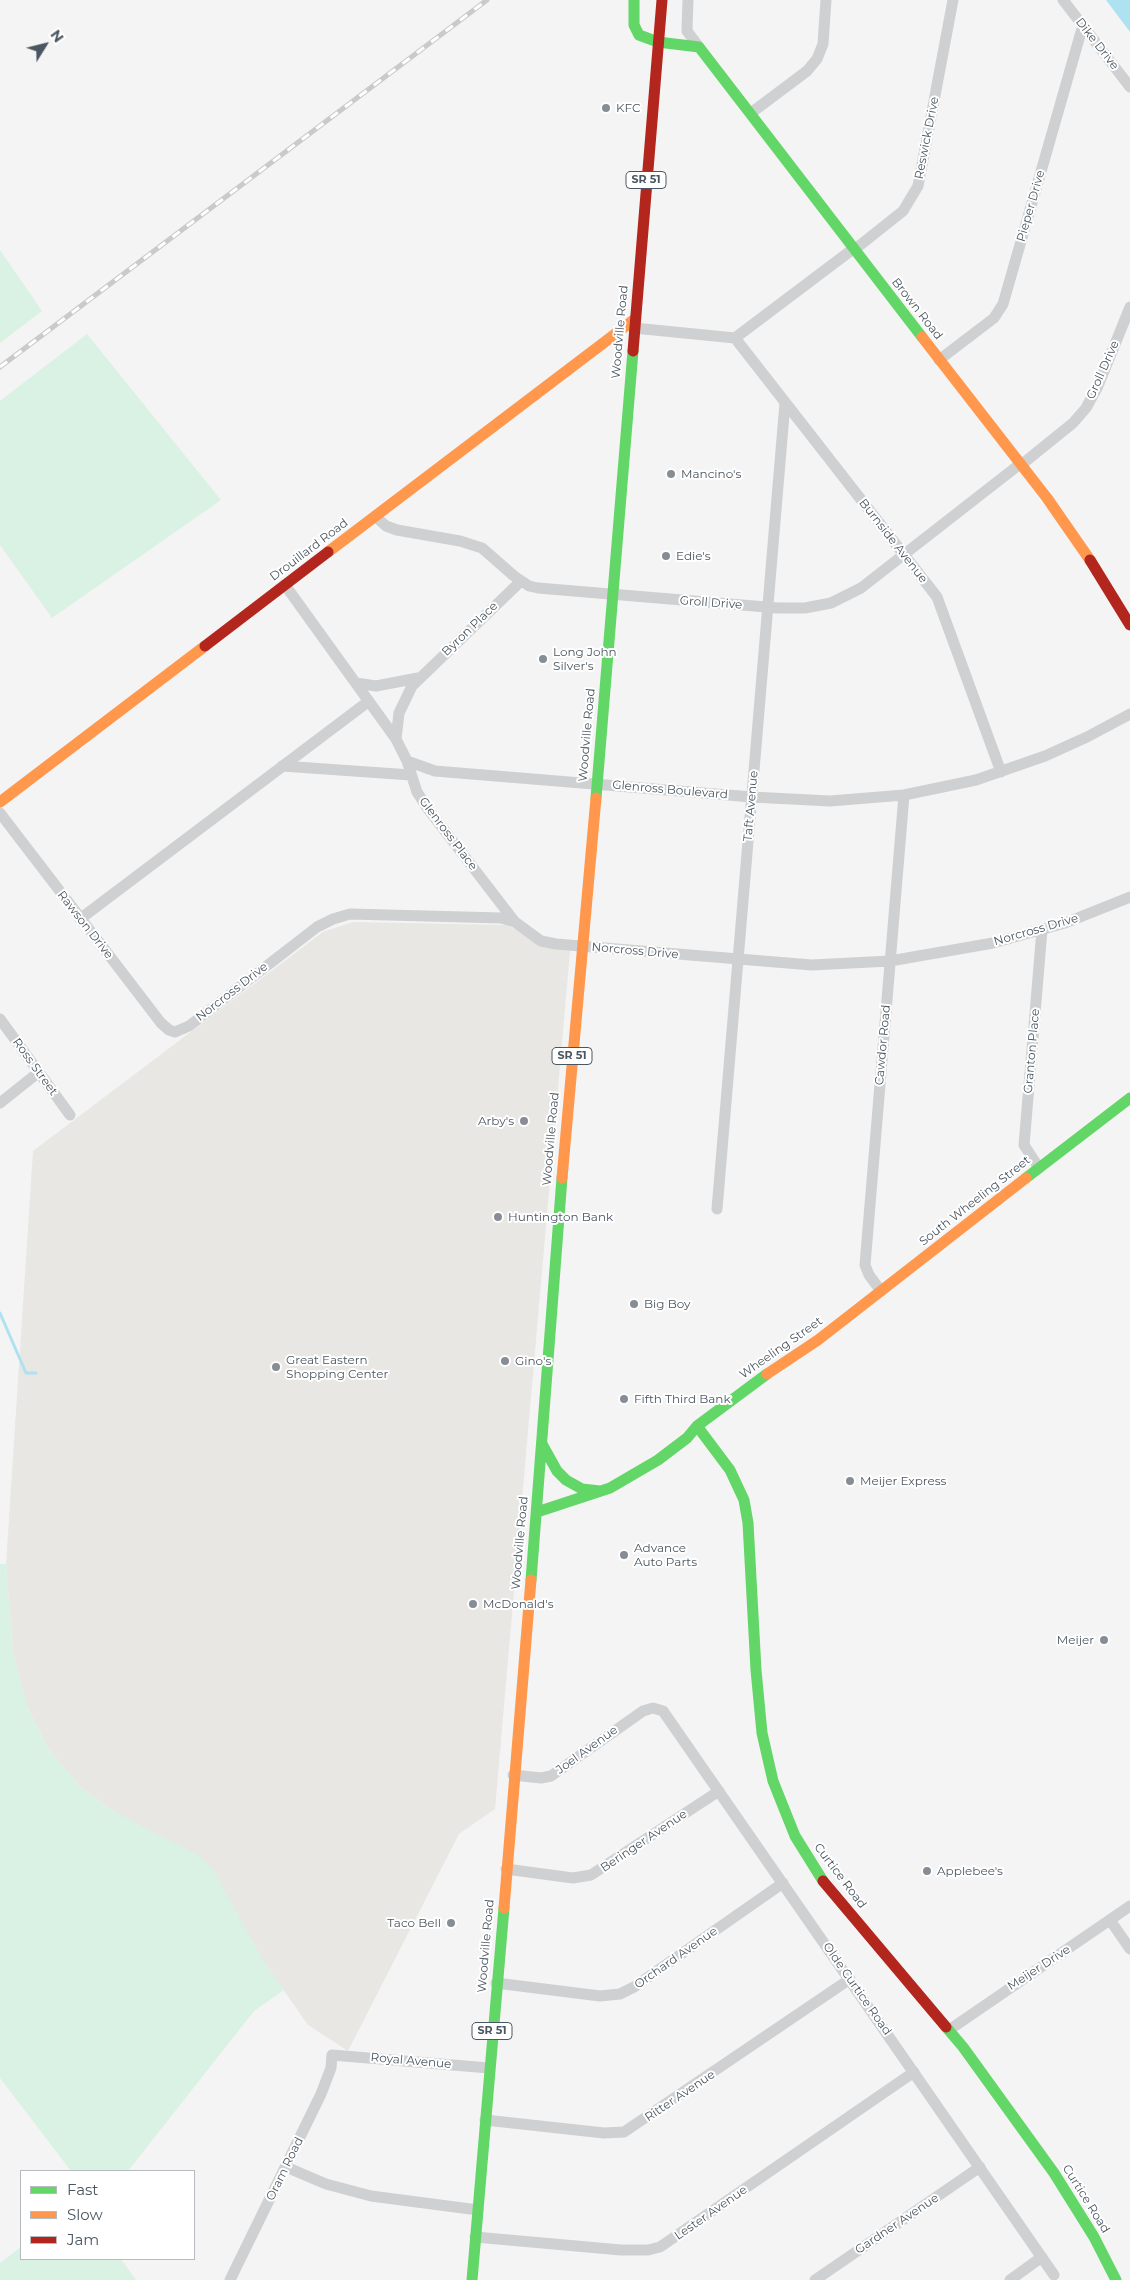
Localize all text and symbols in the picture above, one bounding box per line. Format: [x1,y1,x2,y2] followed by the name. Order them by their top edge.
[1072,15,1122,73] street label: Dike Drive
[20,20,70,70] north arrow
[47,26,68,46] text: N
[912,95,942,181] street label: Reswick Drive
[616,101,641,115] place label: KFC
[600,102,612,114] marker: KFC
[1014,169,1048,243] street label: Pieper Drive
[626,172,666,188] road number: SR 51
[888,275,946,343] street label: Brown Road
[609,285,631,379] street label: Woodville Road
[1084,339,1122,401] street label: Groll Drive
[681,467,741,481] place label: Mancino's
[665,468,677,480] marker: Mancino's
[856,496,930,586] street label: Burnside Avenue
[267,516,351,584] street label: Drouillard Road
[676,549,711,563] place label: Edie's
[660,550,672,562] marker: Edie's
[679,594,743,612] street label: Groll Drive
[439,599,501,659] street label: Byron Place
[553,645,617,673] place label: Long John Silver's
[537,653,549,665] marker: Long John Silver's
[576,688,598,782] street label: Woodville Road
[741,770,761,842] street label: Taft Avenue
[612,778,728,802] street label: Glenross Boulevard
[416,795,480,873] street label: Glenross Place
[54,888,116,962] street label: Rawson Drive
[992,911,1080,949] street label: Norcross Drive
[591,940,679,962] street label: Norcross Drive
[193,959,271,1025] street label: Norcross Drive
[872,1004,894,1086] street label: Cawdor Road
[1021,1008,1043,1094] street label: Granton Place
[9,1036,61,1098] street label: Ross Street
[552,1048,592,1064] road number: SR 51
[540,1092,562,1186] street label: Woodville Road
[478,1114,514,1128] place label: Arby's
[518,1115,530,1127] marker: Arby's
[917,1153,1033,1249] street label: South Wheeling Street
[508,1210,613,1224] place label: Huntington Bank
[492,1211,504,1223] marker: Huntington Bank
[644,1297,691,1311] place label: Big Boy
[628,1298,640,1310] marker: Big Boy
[737,1314,825,1382] street label: Wheeling Street
[286,1353,388,1381] place label: Great Eastern Shopping Center
[515,1354,551,1368] place label: Gino's
[499,1355,511,1367] marker: Gino's
[270,1361,282,1373] marker: Great Eastern Shopping Center
[634,1392,731,1406] place label: Fifth Third Bank
[618,1393,630,1405] marker: Fifth Third Bank
[860,1474,946,1488] place label: Meijer Express
[844,1475,856,1487] marker: Meijer Express
[509,1496,531,1590] street label: Woodville Road
[634,1541,697,1569] place label: Advance Auto Parts
[618,1549,630,1561] marker: Advance Auto Parts
[483,1597,553,1611] place label: McDonald's
[467,1598,479,1610] marker: McDonald's
[1057,1633,1094,1647] place label: Meijer
[1098,1634,1110,1646] marker: Meijer
[553,1723,621,1777] street label: Joel Avenue
[598,1807,690,1875] street label: Beringer Avenue
[811,1841,869,1911] street label: Curtice Road
[937,1864,1003,1878] place label: Applebee's
[921,1865,933,1877] marker: Applebee's
[475,1899,497,1993] street label: Woodville Road
[387,1916,441,1930] place label: Taco Bell
[445,1917,457,1929] marker: Taco Bell
[632,1924,720,1992] street label: Orchard Avenue
[820,1940,894,2038] street label: Olde Curtice Road
[1005,1942,1073,1994] street label: Meijer Drive
[472,2022,512,2040] road number: SR 51
[370,2050,452,2072] street label: Royal Avenue
[642,2067,718,2125] street label: Ritter Avenue
[263,2135,307,2203] street label: Oram Road
[1059,2162,1113,2236] street label: Curtice Road
[20,2170,195,2260] legend
[67,2180,98,2199] text: Fast
[672,2183,750,2243] street label: Lester Avenue
[852,2191,942,2257] street label: Gardner Avenue
[67,2205,103,2224] text: Slow
[67,2230,99,2249] text: Jam

